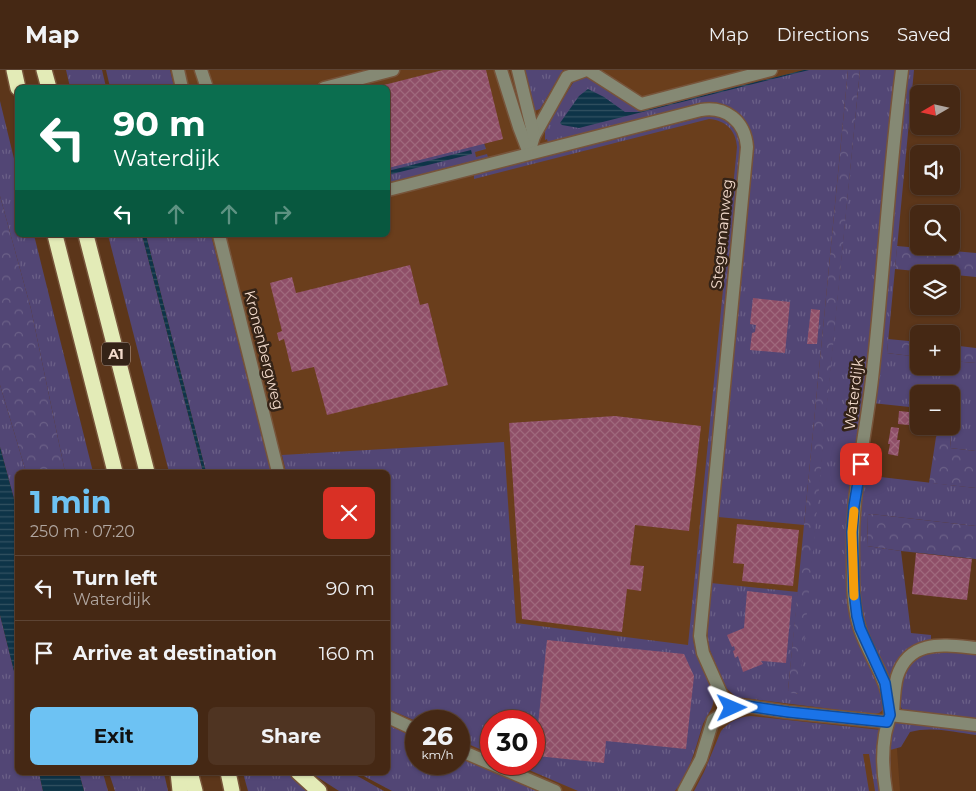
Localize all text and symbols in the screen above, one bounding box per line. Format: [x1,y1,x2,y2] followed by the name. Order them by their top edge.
[25,20,79,49] text: Map
[709,24,749,46] text: Map
[777,24,869,46] text: Directions
[897,24,951,46] text: Saved
[910,85,960,135] north arrow
[910,85,960,435] map controls
[113,102,206,145] text: 90 m
[30,105,95,170] icon: left
[113,145,220,172] text: Waterdijk
[910,145,960,195] button: sound
[706,178,737,290] street label: Stegemanweg
[109,200,137,228] icon: left
[162,200,190,228] icon: ahead
[215,200,243,228] icon: ahead
[268,200,296,228] icon: right
[910,205,960,255] button: search
[910,265,960,315] button: layers
[240,288,289,412] street label: Kronenbergweg
[910,325,960,375] button: +
[102,342,130,366] road number: A1
[840,357,867,431] street label: Waterdijk
[910,385,960,435] button: −
[840,443,882,485] pin
[847,450,875,478] icon: arrive
[30,484,111,521] text: 1 min
[323,487,375,539] button: close
[30,522,135,541] text: 250 m · 07:20
[73,567,158,590] text: Turn left
[30,574,58,602] icon: left
[326,577,375,600] text: 90 m
[73,590,151,609] text: Waterdijk
[30,639,58,667] icon: arrive
[73,642,277,665] text: Arrive at destination
[319,642,375,665] text: 160 m
[705,681,757,733] position arrow
[30,707,198,765] button: Exit
[208,707,375,765] button: Share
[480,710,545,775] speed limit sign: 30
[422,721,453,751] text: 26
[421,747,454,762] text: km/h

